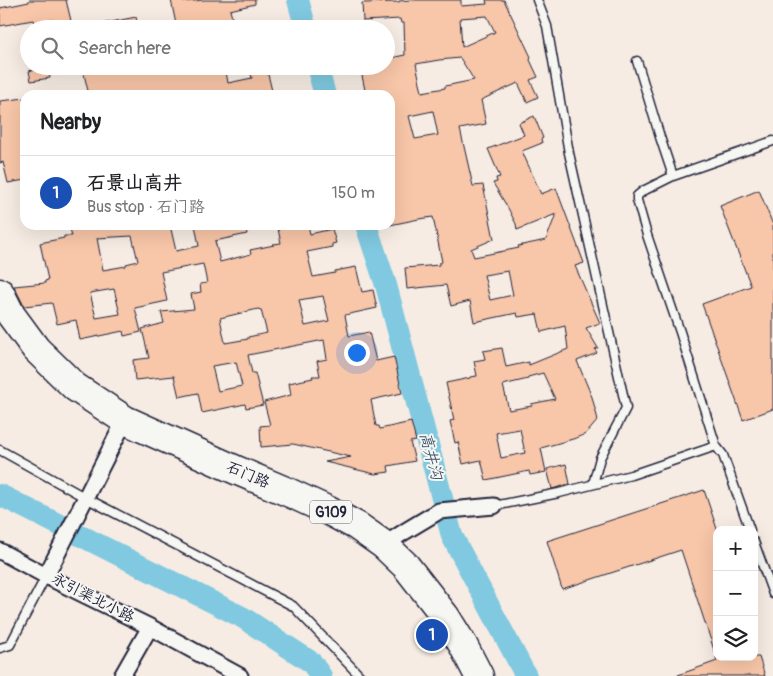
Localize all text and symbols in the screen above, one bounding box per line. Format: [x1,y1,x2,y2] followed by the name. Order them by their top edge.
[20,20,395,75] search box
[38,34,66,62] icon: search
[78,36,171,60] text: Search here
[40,109,101,136] text: Nearby
[87,171,182,195] text: 石景山高井
[53,183,59,203] text: 1
[331,183,375,203] text: 150 m
[87,197,205,217] text: Bus stop · 石门路
[344,340,370,366] your location
[415,430,447,484] water label: 高井沟
[224,457,272,493] street label: 石门路
[310,501,352,524] road number: G109
[713,526,758,661] map controls
[713,526,758,571] button: +
[49,569,137,627] street label: 永引渠北小路
[713,571,758,616] button: −
[416,616,448,654] pin: 1
[713,616,758,661] button: layers

